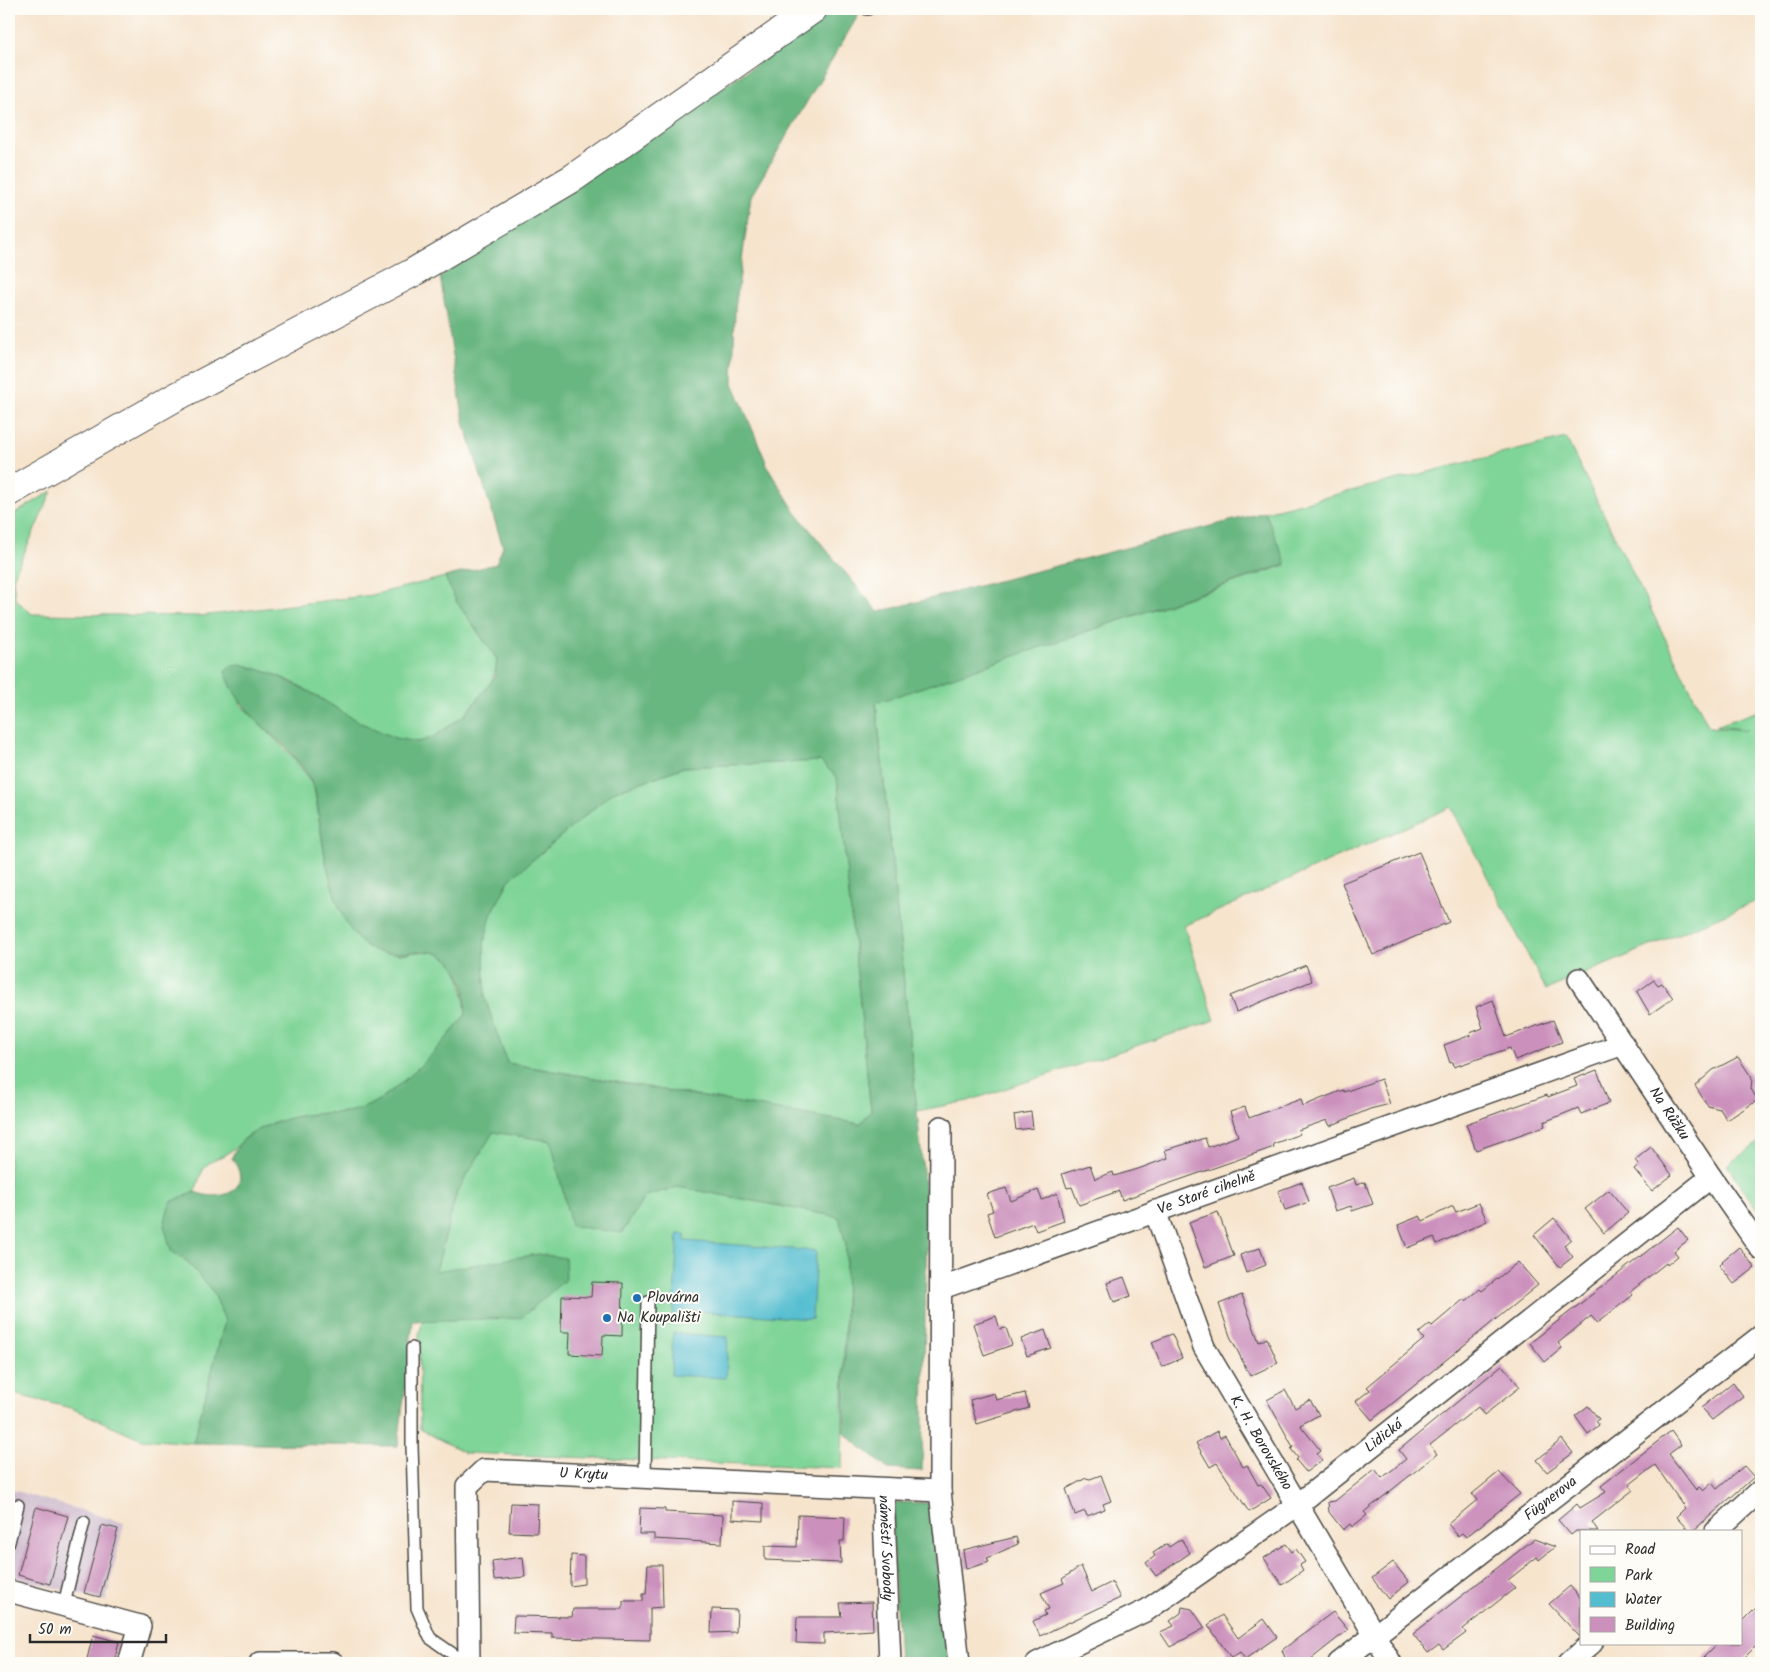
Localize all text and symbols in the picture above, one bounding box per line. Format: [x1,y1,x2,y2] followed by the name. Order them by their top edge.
[1642,1082,1695,1145] street label: Na Růžku
[1154,1164,1259,1222] street label: Ve Staré cihelně
[647,1286,699,1310] place label: Plovárna
[631,1292,643,1304] marker: Plovárna
[617,1306,702,1330] place label: Na Koupališti
[601,1312,613,1324] marker: Na Koupališti
[1223,1391,1299,1495] street label: K. H. Borovského
[1359,1412,1410,1459] street label: Lidická
[559,1461,609,1488] street label: U Krytu
[1519,1470,1583,1527] street label: Fügnerova
[871,1495,900,1602] street label: náměstí Svobody
[1580,1530,1742,1644] legend
[1625,1538,1656,1562] text: Road
[1625,1564,1653,1588] text: Park
[1625,1588,1662,1612] text: Water
[30,1612,166,1644] scale bar
[1625,1614,1675,1638] text: Building
[38,1618,72,1642] text: 50 m

